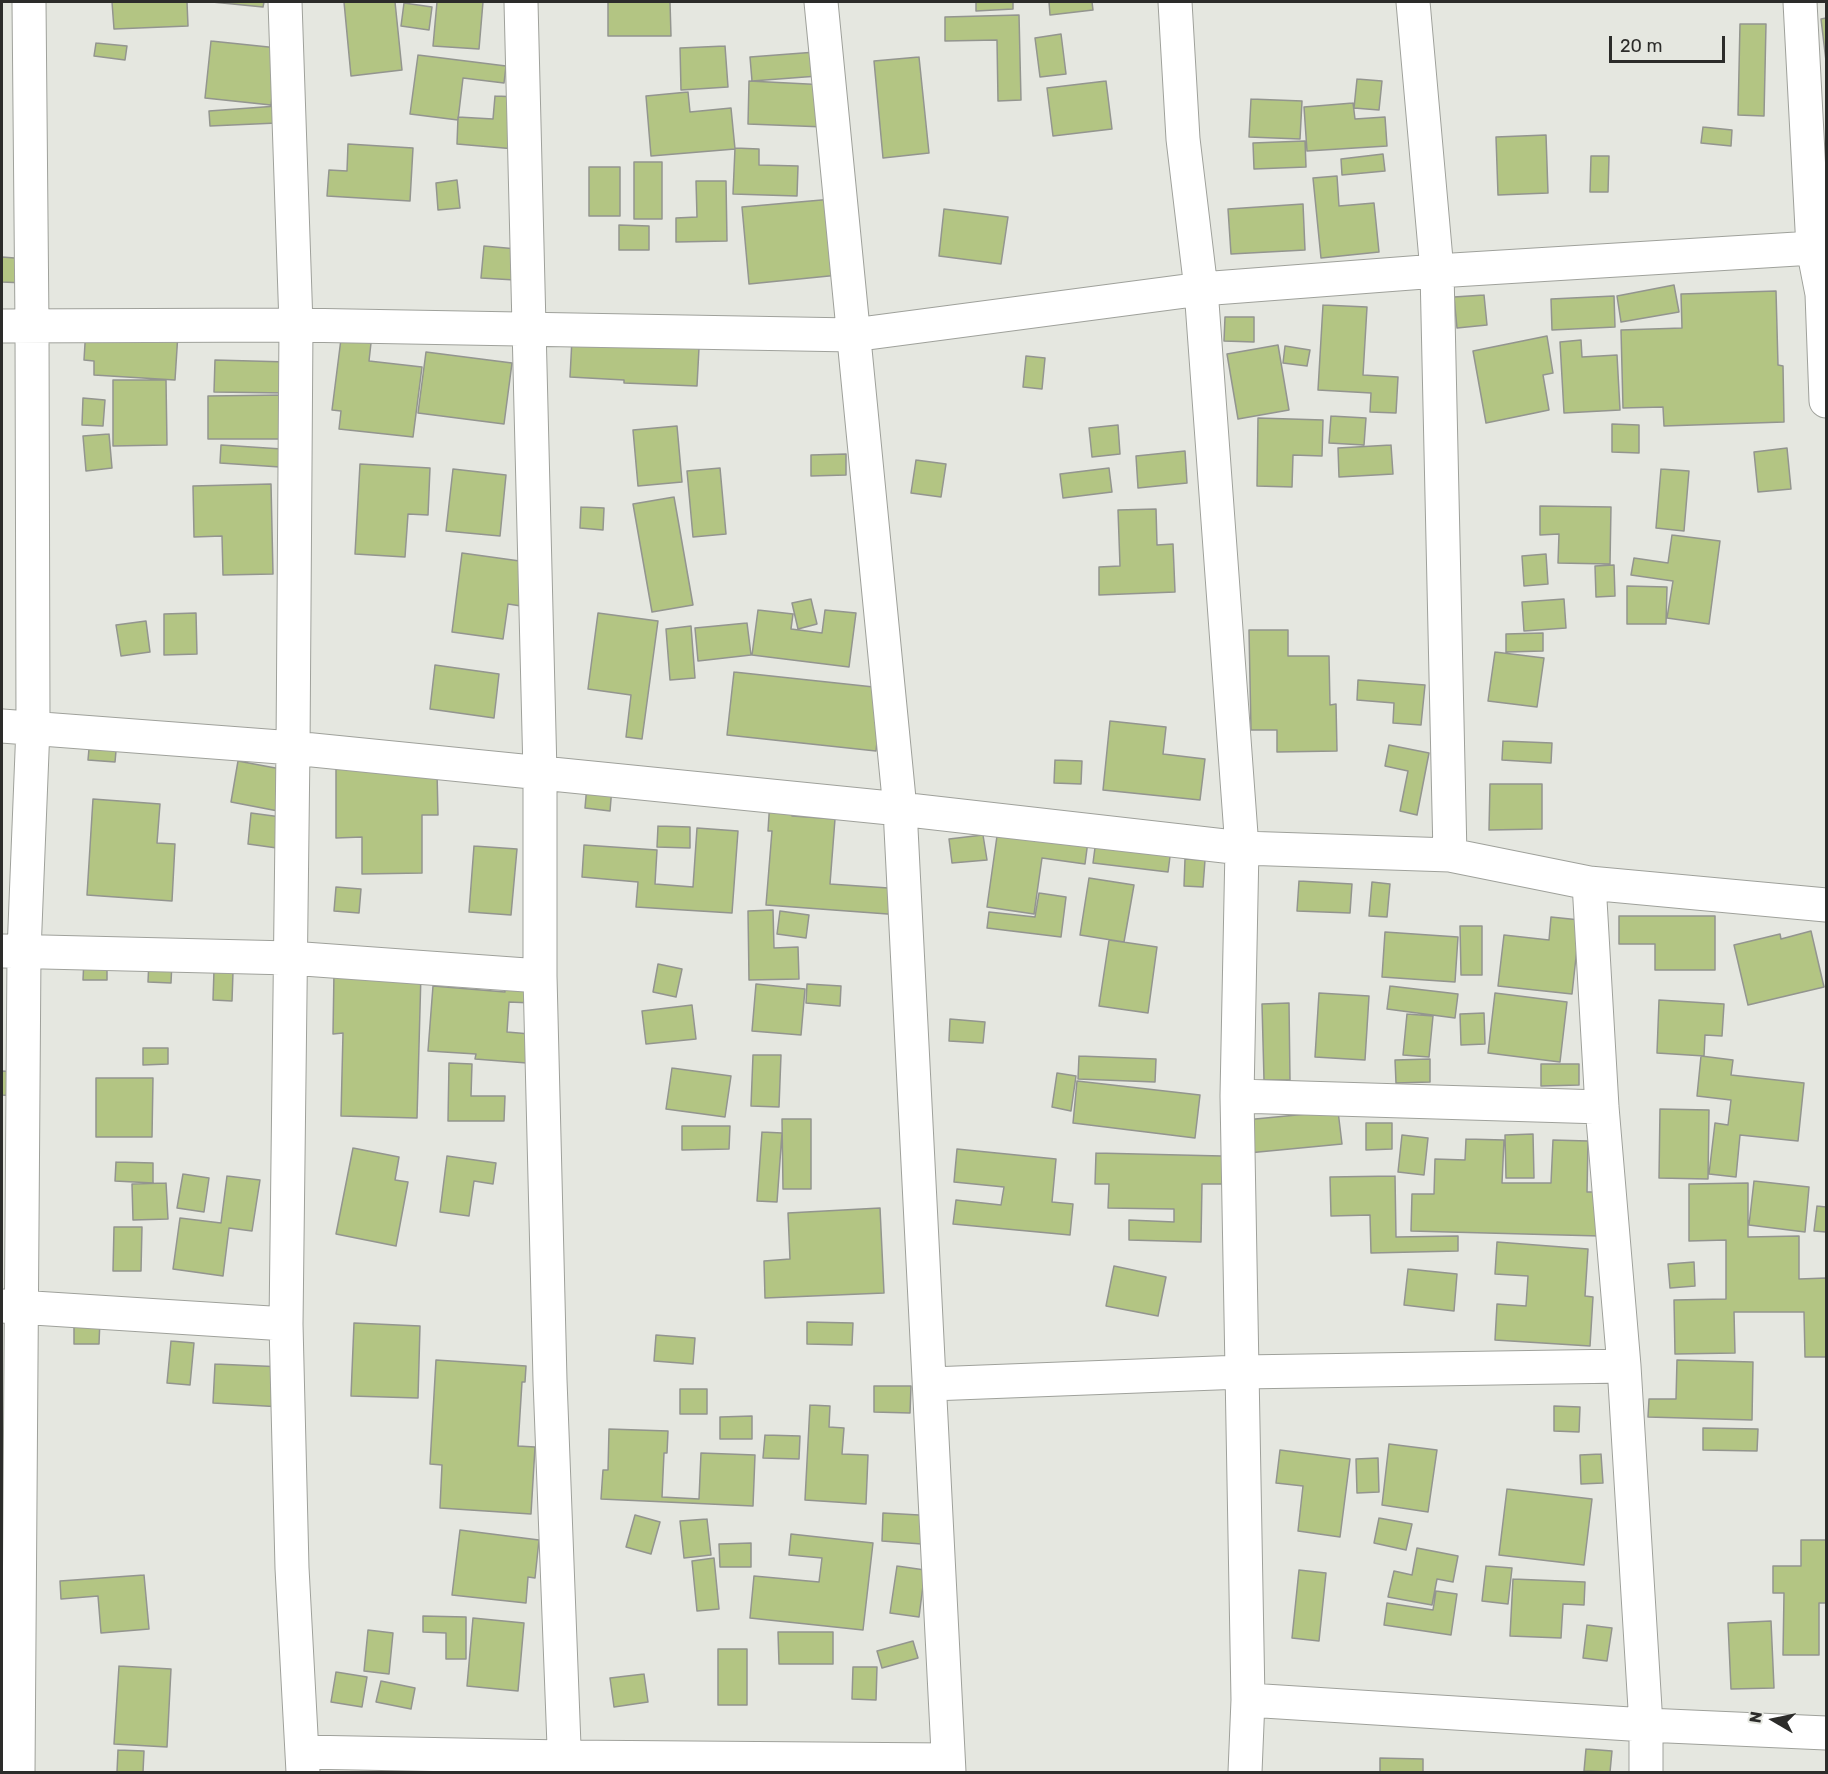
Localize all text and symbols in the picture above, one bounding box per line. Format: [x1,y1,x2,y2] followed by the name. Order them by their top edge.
[1612,24,1728,62] scale bar
[1620,35,1662,57] text: 20 m
[1744,1690,1804,1750] north arrow
[1745,1710,1766,1724] text: N

